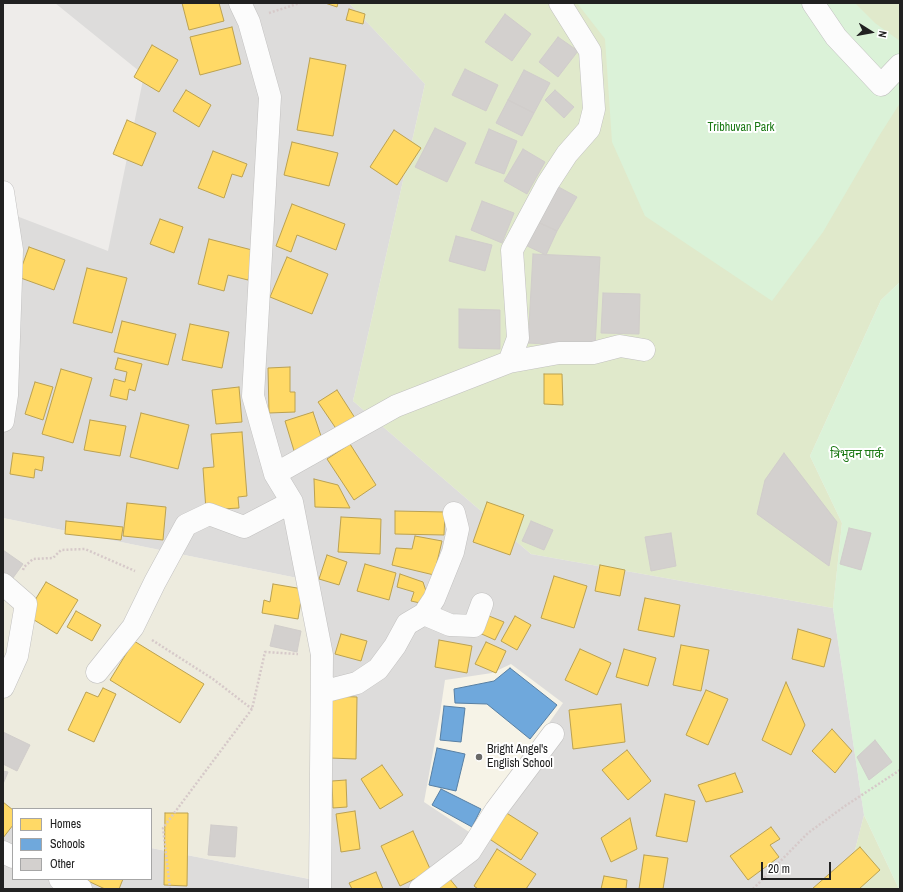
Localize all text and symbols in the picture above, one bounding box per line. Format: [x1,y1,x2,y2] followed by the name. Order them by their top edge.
[851,12,891,52] north arrow
[875,30,890,39] text: N
[708,121,774,135] park label: Tribhuvan Park
[830,448,884,462] park label: त्रिभुवन पार्क
[487,743,553,771] place label: Bright Angel's English School
[474,752,484,762] marker: Bright Angel's English School
[12,808,152,880] legend
[50,816,81,832] text: Homes
[50,836,85,852] text: Schools
[763,854,833,880] scale bar
[50,856,75,872] text: Other
[768,861,790,877] text: 20 m

